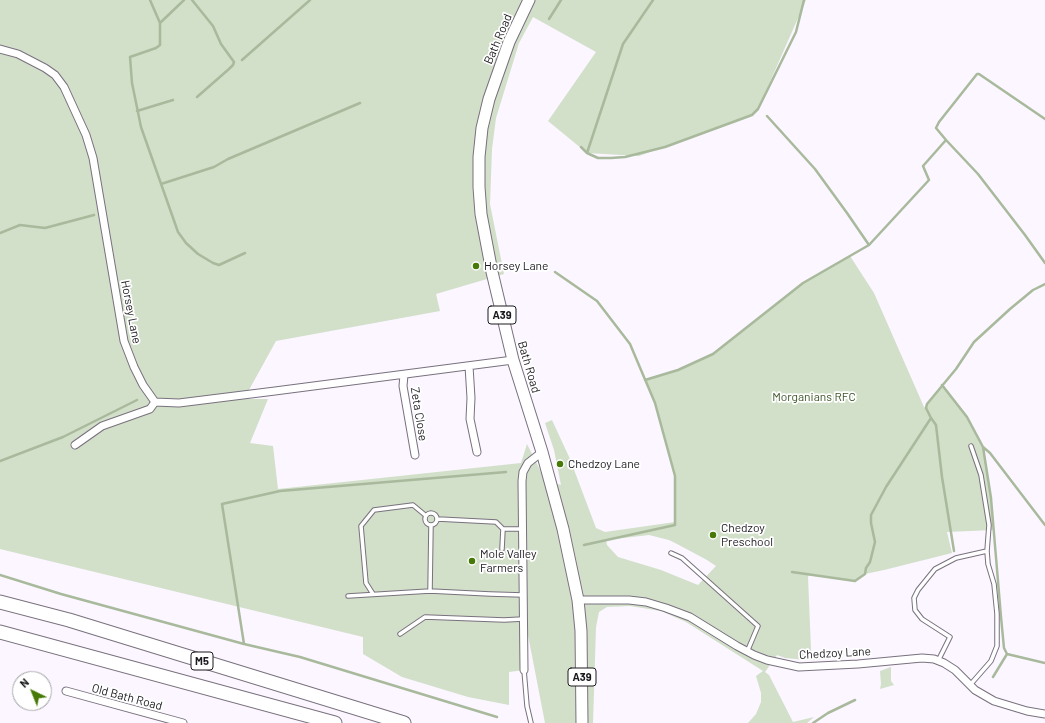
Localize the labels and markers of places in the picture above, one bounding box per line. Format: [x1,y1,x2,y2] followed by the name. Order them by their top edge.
[484,259,548,273] place label: Horsey Lane
[471,261,481,271] marker: Horsey Lane
[568,457,640,471] place label: Chedzoy Lane
[555,459,565,469] marker: Chedzoy Lane
[721,521,773,549] place label: Chedzoy Preschool
[708,530,718,540] marker: Chedzoy Preschool
[480,547,537,575] place label: Mole Valley Farmers
[467,556,477,566] marker: Mole Valley Farmers

